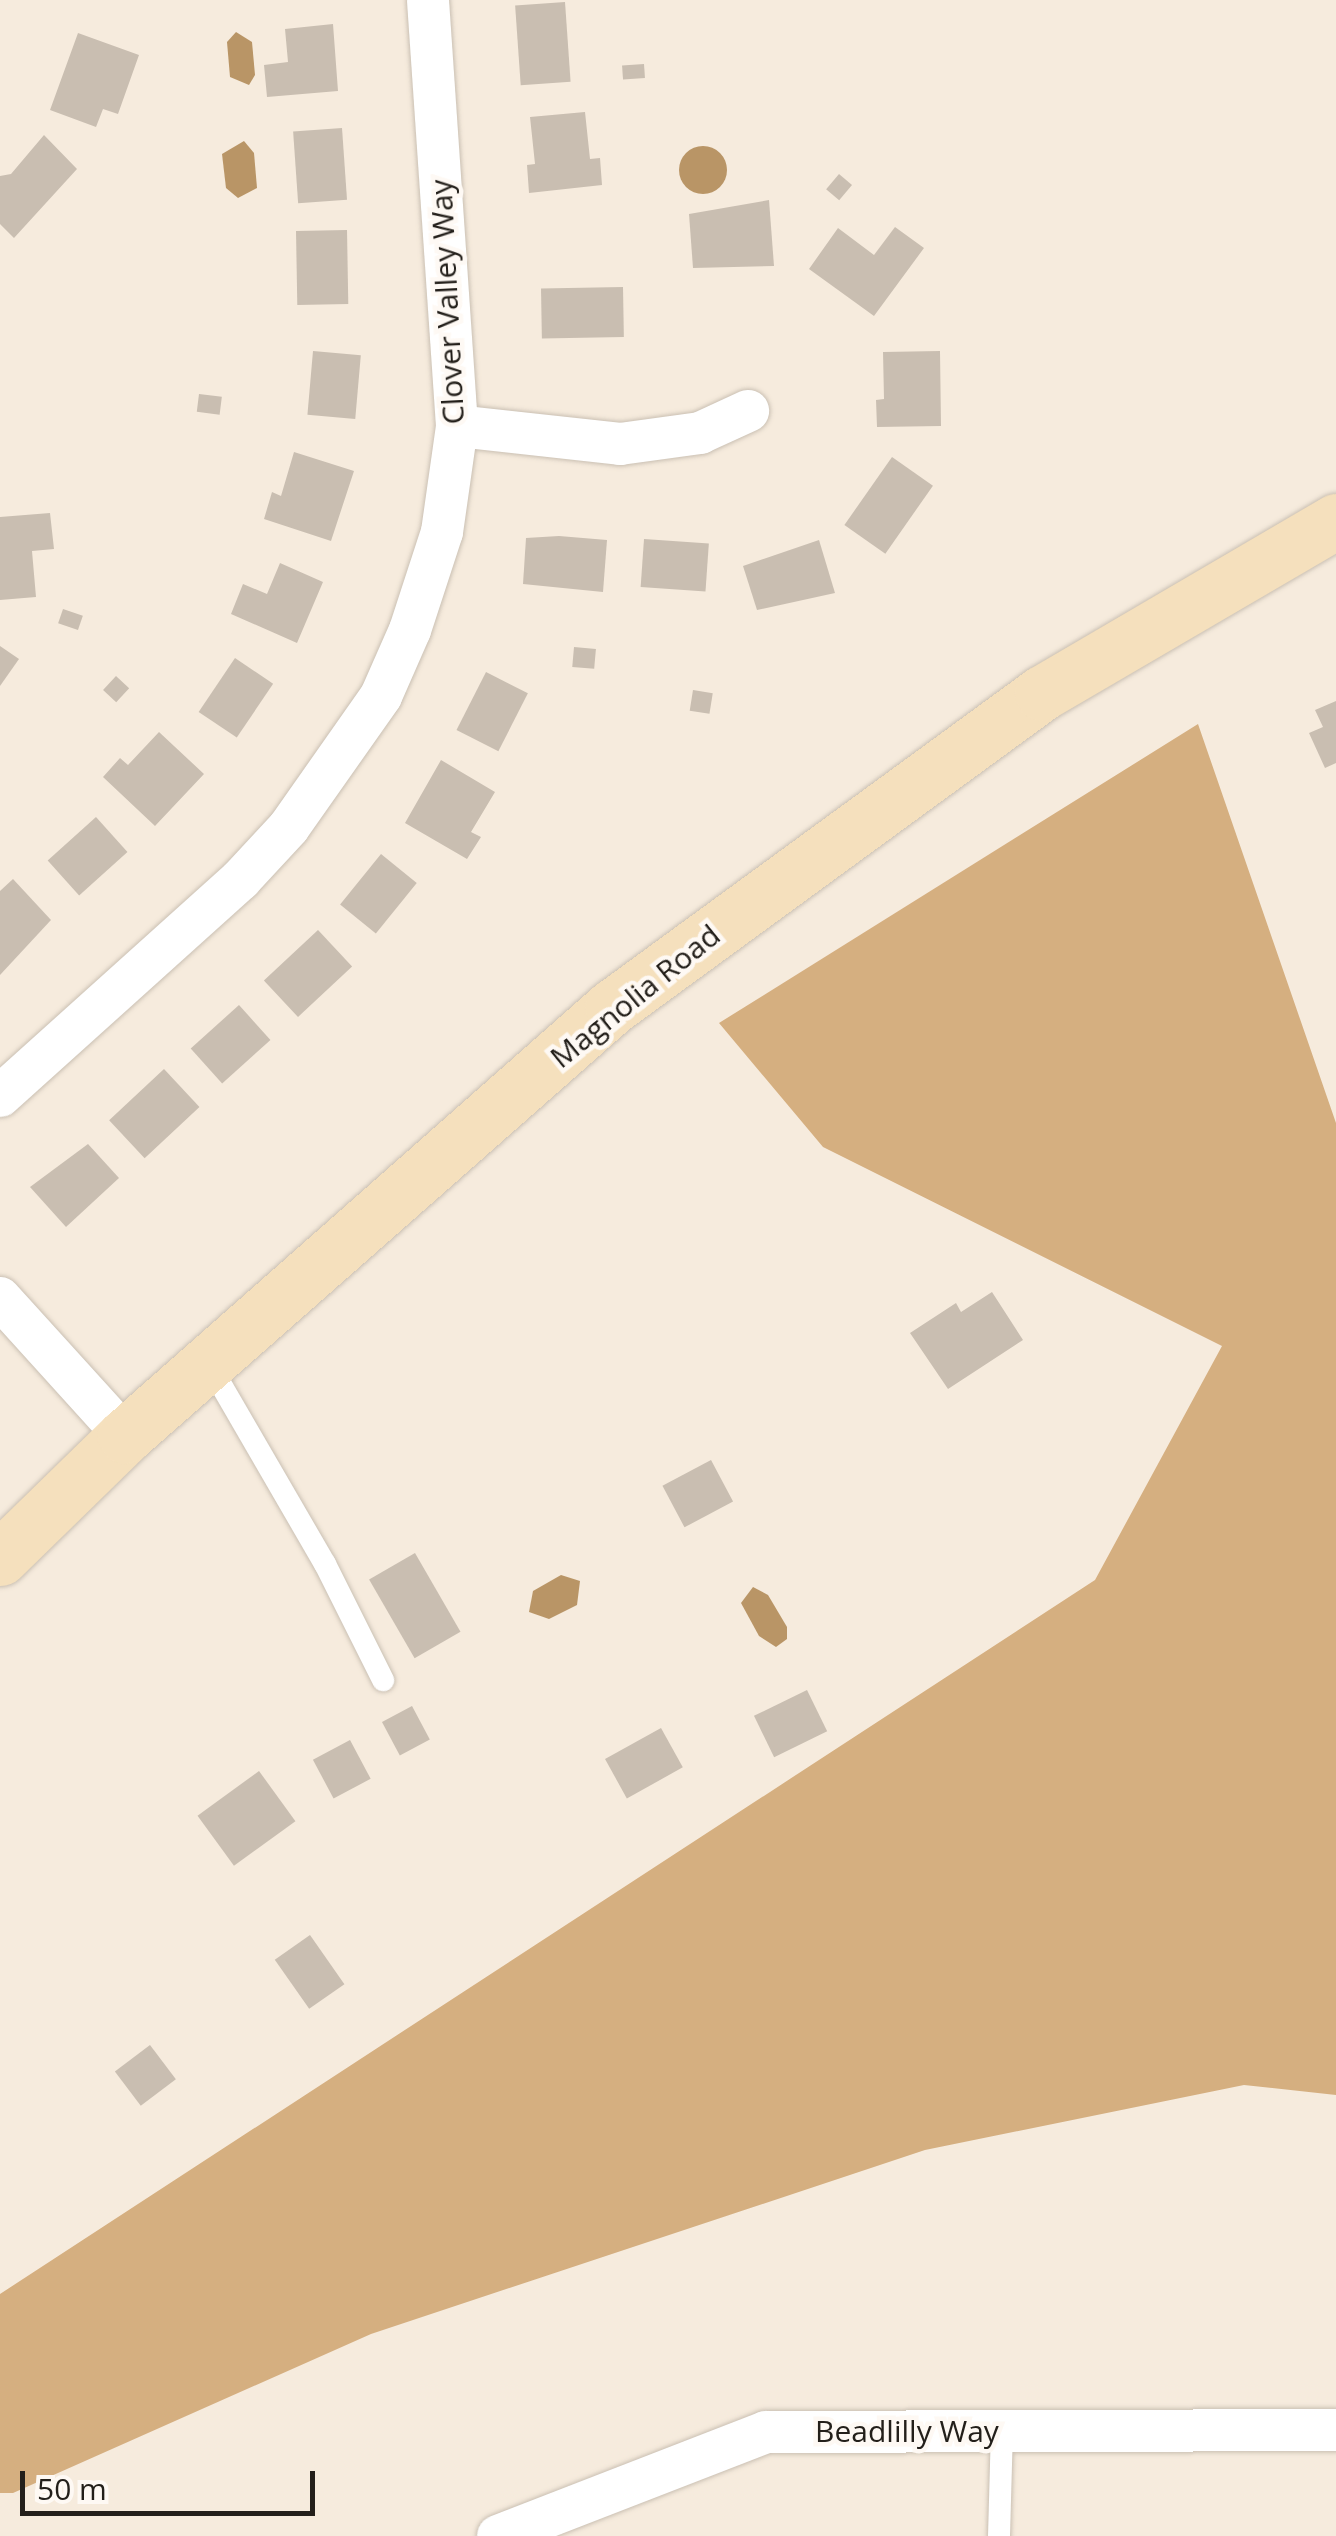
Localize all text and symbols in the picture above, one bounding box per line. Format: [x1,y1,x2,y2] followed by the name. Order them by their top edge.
[423,179,471,425] street label: Clover Valley Way
[543,917,727,1075] street label: Magnolia Road
[815,2413,999,2449] street label: Beadlilly Way
[25,2451,320,2513] scale bar
[37,2468,107,2509] text: 50 m

